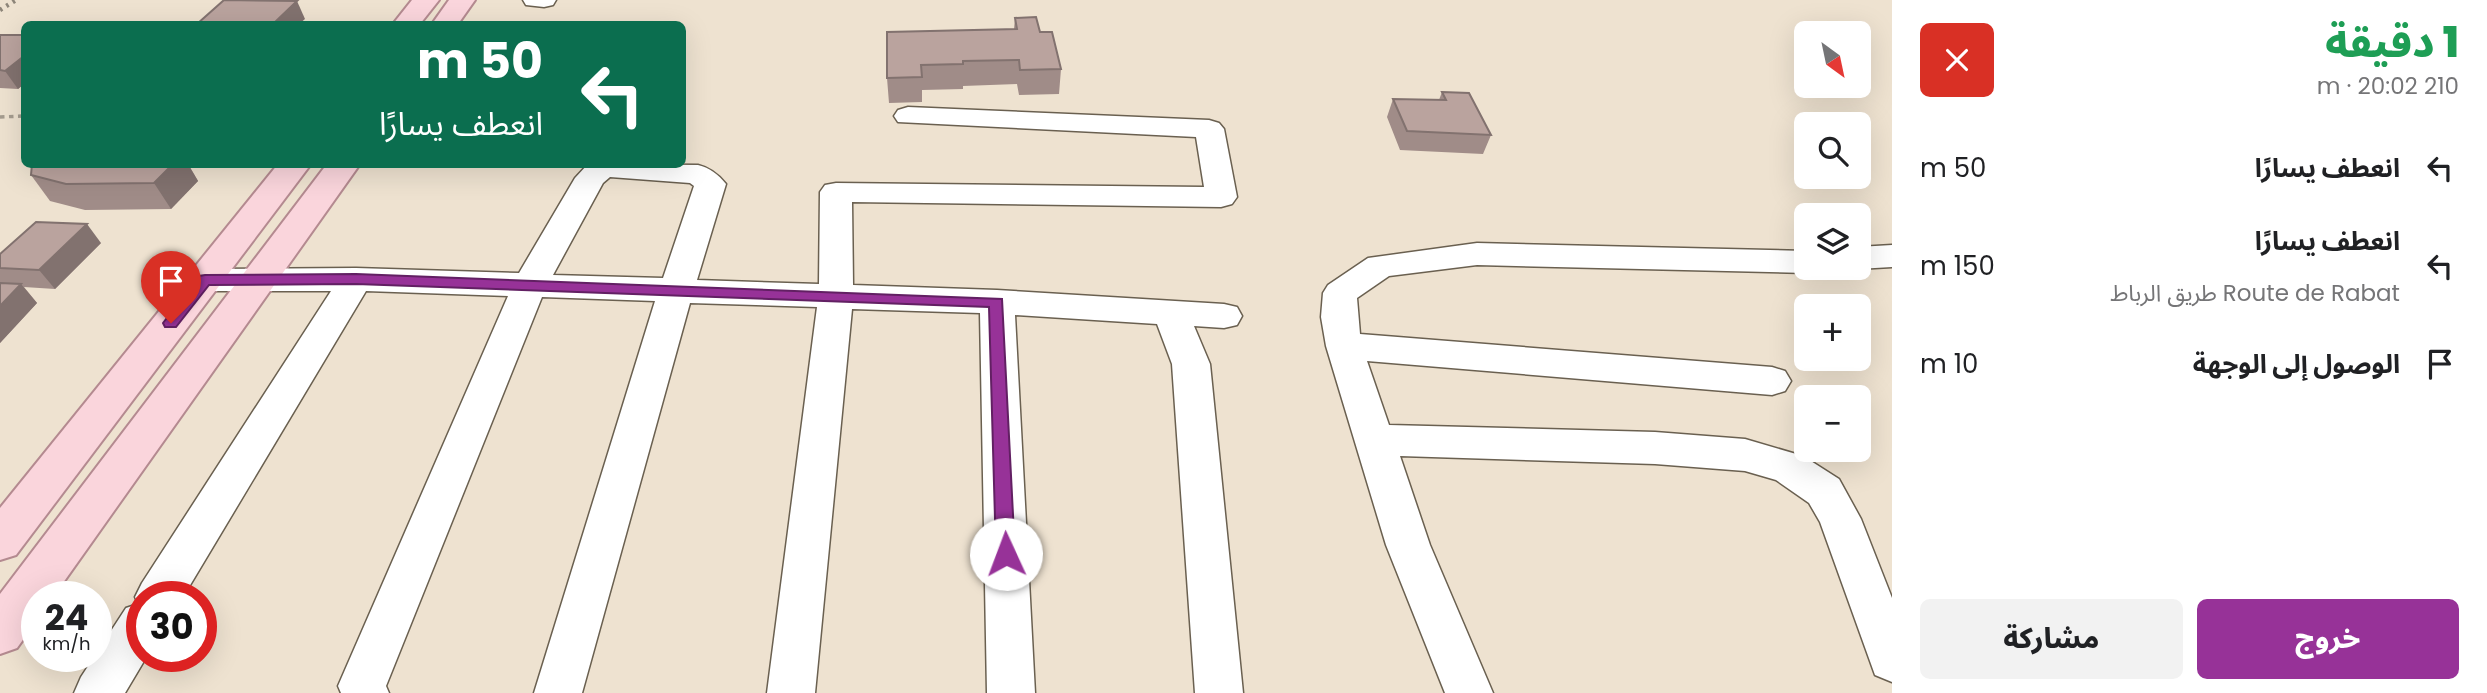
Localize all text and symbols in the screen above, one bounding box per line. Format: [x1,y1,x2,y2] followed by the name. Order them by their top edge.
[2325,13,2459,72] text: 1 دقيقة
[1794,21,1871,98] north arrow
[1794,21,1871,462] map controls
[1920,23,1994,97] button: close
[417,27,543,95] text: 50 m
[567,49,658,140] icon: left
[2317,70,2459,102] text: 210 m · 20:02
[379,101,543,146] text: انعطف يسارًا
[1794,112,1871,189] button: search
[2421,149,2459,187] icon: left
[1920,150,1986,186] text: 50 m
[2255,150,2400,186] text: انعطف يسارًا
[1794,203,1871,280] button: layers
[2255,223,2400,259] text: انعطف يسارًا
[2421,247,2459,285] icon: left
[1920,248,1995,284] text: 150 m
[141,251,201,323] pin
[152,262,190,300] icon: arrive
[2110,277,2400,309] text: Route de Rabat طريق الرباط
[1794,294,1871,371] button: +
[2421,345,2459,383] icon: arrive
[1920,346,1978,382] text: 10 m
[2193,346,2400,382] text: الوصول إلى الوجهة
[1794,385,1871,462] button: −
[969,517,1043,591] position arrow
[126,581,217,672] speed limit sign: 30
[45,593,88,642] text: 24
[1920,599,2183,679] button: مشاركة
[2197,599,2459,679] button: خروج
[43,631,90,656] text: km/h

